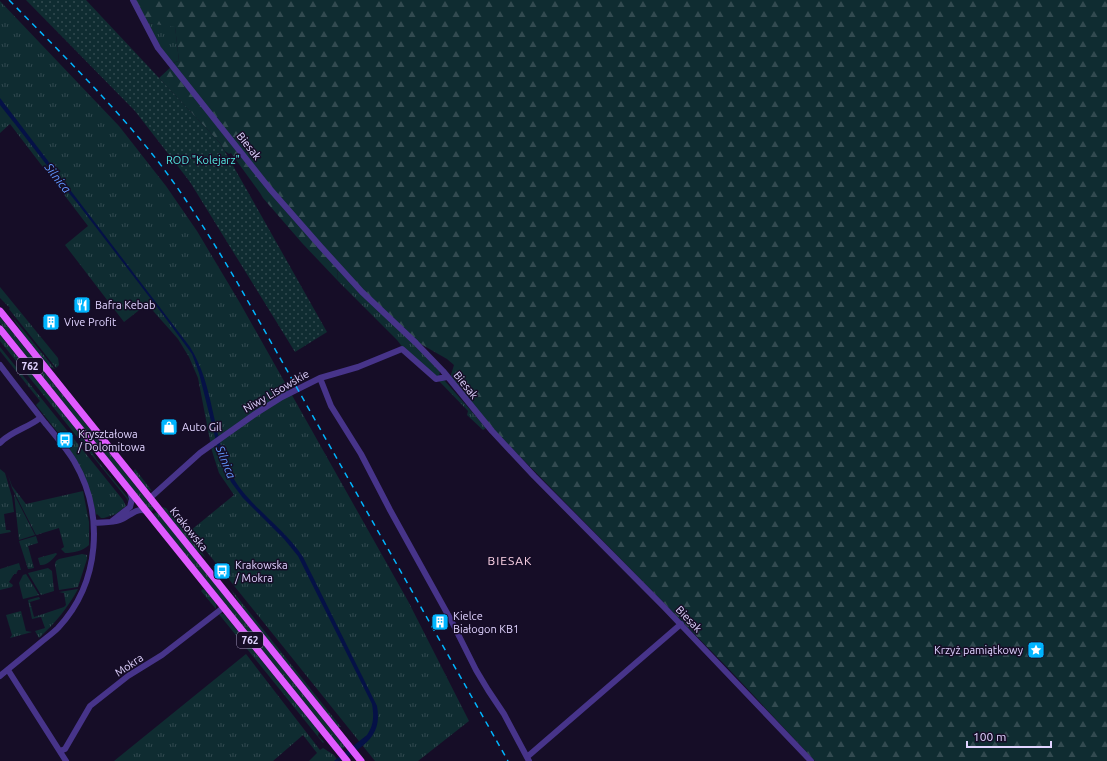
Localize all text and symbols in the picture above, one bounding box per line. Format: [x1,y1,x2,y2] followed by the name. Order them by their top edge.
[235,130,264,163] street label: Biesak
[166,154,240,166] park label: ROD "Kolejarz"
[42,160,74,196] water label: Silnica
[72,295,92,315] restaurant icon: Bafra Kebab
[95,299,155,311] place label: Bafra Kebab
[41,312,61,332] building icon: Vive Profit
[64,316,117,328] place label: Vive Profit
[17,358,43,374] road number: 762
[241,367,311,415] street label: Niwy Lisowskie
[451,369,481,401] street label: Biesak
[159,417,179,437] shop icon: Auto Gil
[182,421,222,433] place label: Auto Gil
[77,428,145,453] place label: Kryształowa / Dolomitowa
[55,430,75,450] bus stop icon: Kryształowa / Dolomitowa
[213,443,239,481] water label: Silnica
[168,505,210,553] street label: Krakowska
[488,554,532,567] district label: BIESAK
[234,559,288,584] place label: Krakowska / Mokra
[212,561,232,581] bus stop icon: Krakowska / Mokra
[674,603,705,635] street label: Biesak
[453,610,519,635] place label: Kielce Białogon KB1
[430,612,450,632] building icon: Kielce Białogon KB1
[237,632,263,648] road number: 762
[1026,640,1046,660] place icon: Krzyż pamiątkowy
[934,644,1024,656] place label: Krzyż pamiątkowy
[113,651,145,679] street label: Mokra
[967,723,1051,749] scale bar
[973,730,1006,743] text: 100 m

